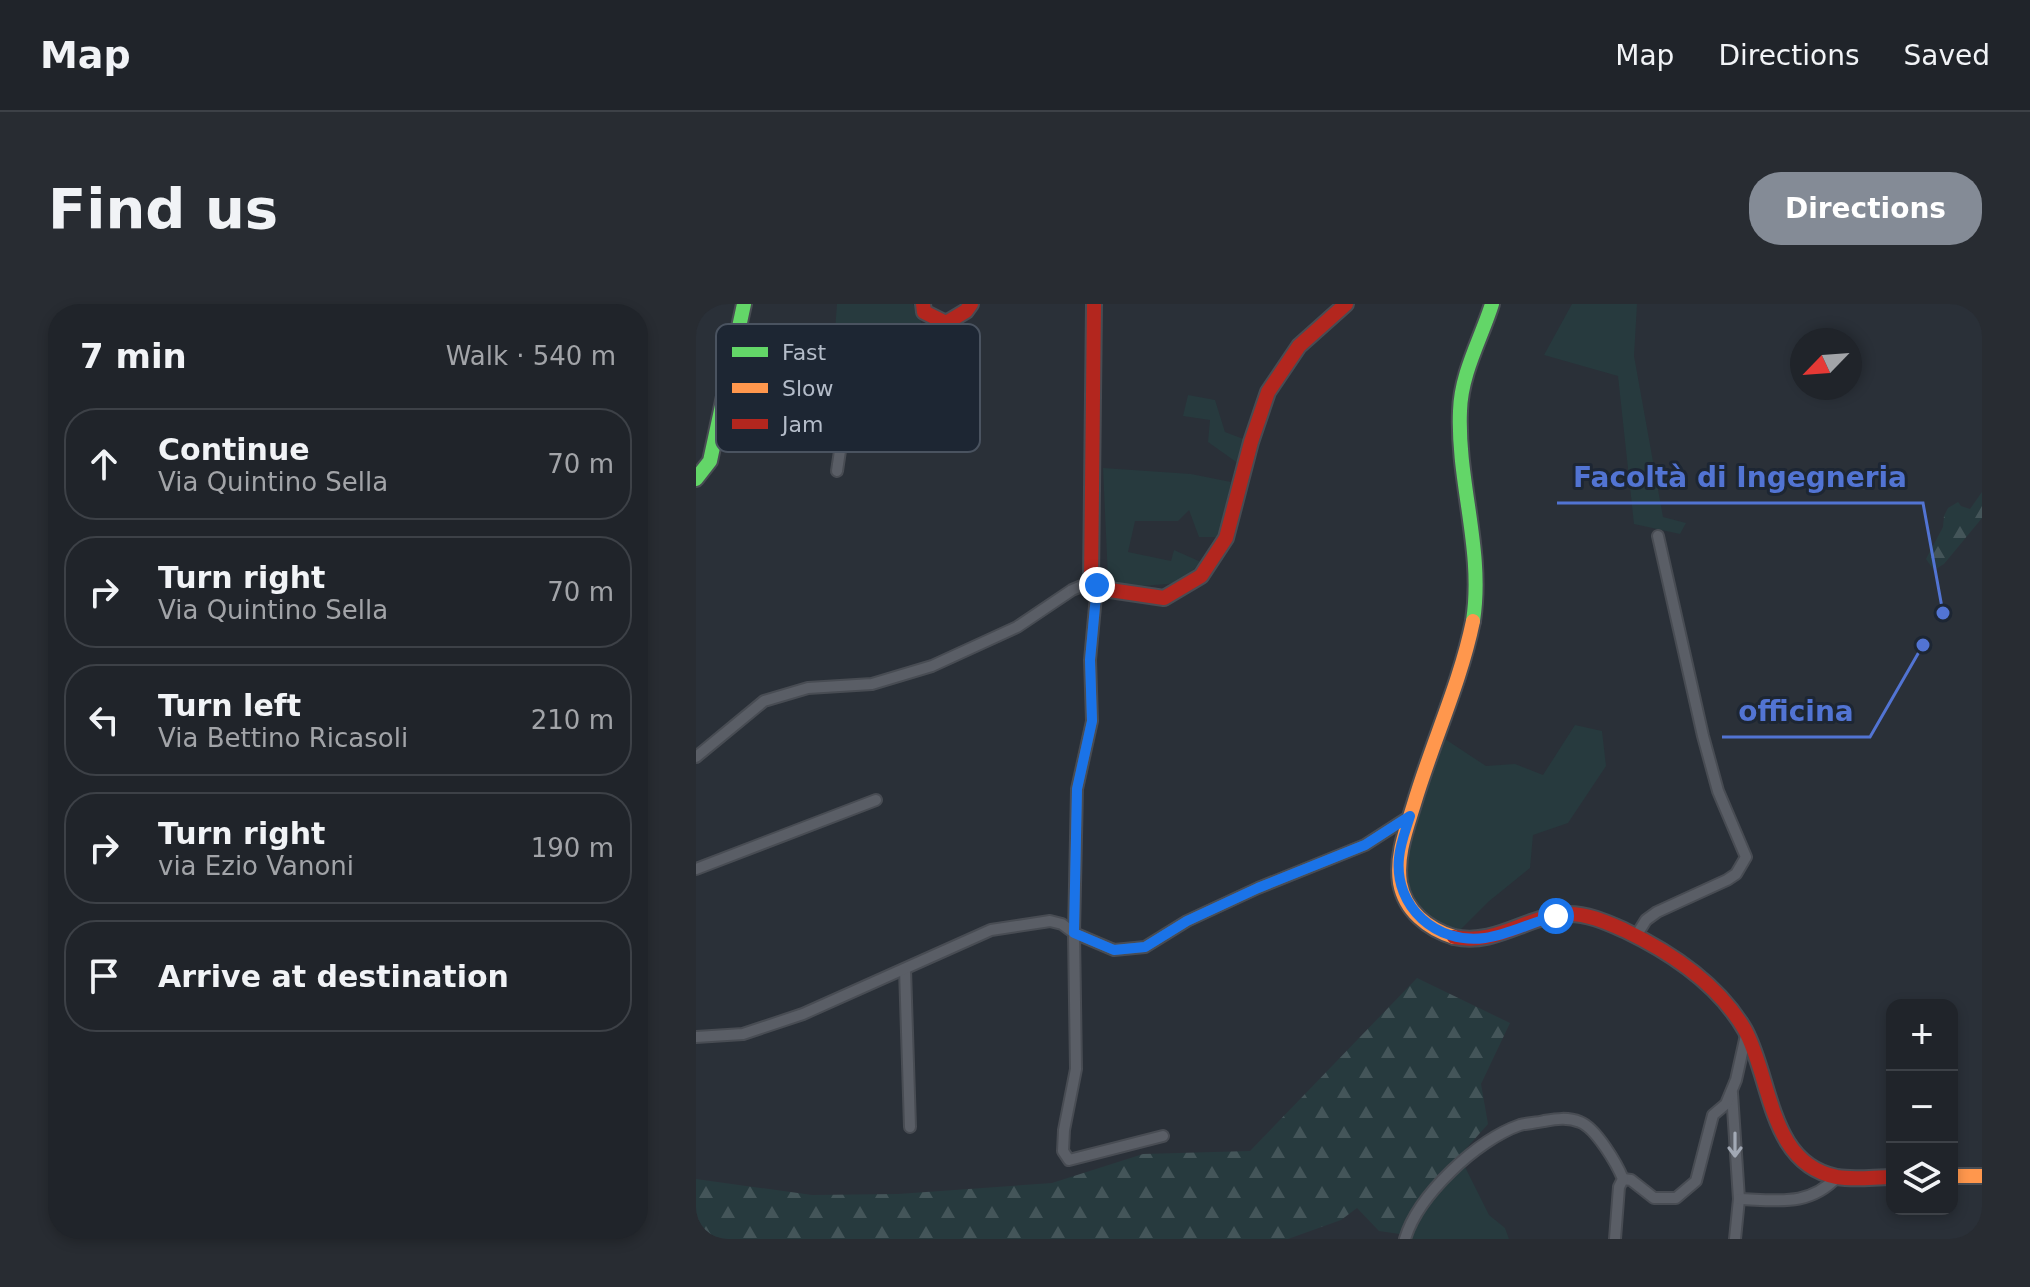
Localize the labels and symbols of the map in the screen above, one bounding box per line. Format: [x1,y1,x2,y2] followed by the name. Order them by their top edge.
[716,324,980,452] legend
[1790,328,1862,400] north arrow
[782,340,827,365] text: Fast
[782,376,834,401] text: Slow
[780,412,823,437] text: Jam
[1557,451,1923,503] callout: Facoltà di Ingegneria
[1573,461,1907,494] text: Facoltà di Ingegneria
[1079,567,1115,603] route end
[1722,685,1870,737] callout: officina
[1738,695,1854,728] text: officina
[1538,898,1574,934] route start
[1727,1131,1743,1158] one-way arrow

